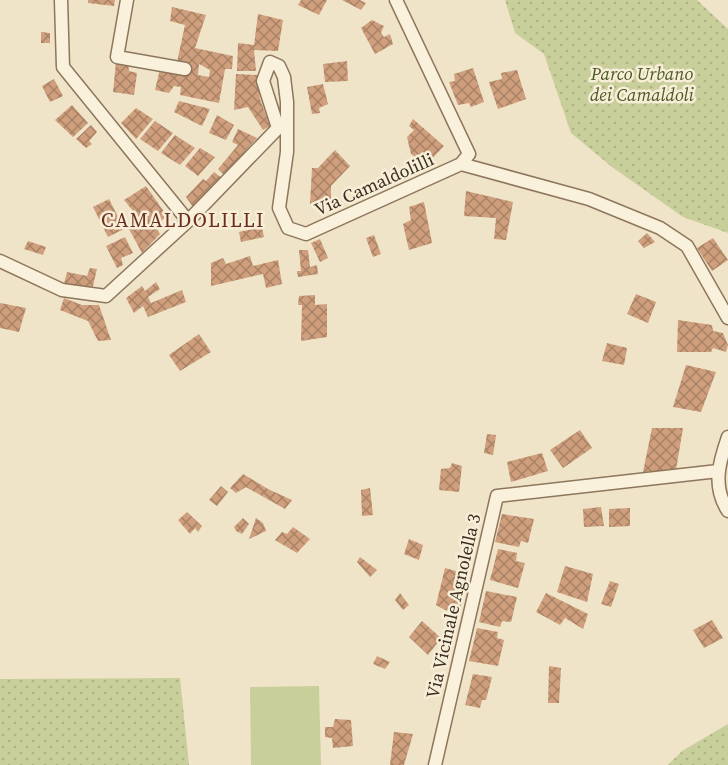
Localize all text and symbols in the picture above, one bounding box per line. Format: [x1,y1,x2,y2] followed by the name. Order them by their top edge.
[590,61,695,107] park label: Parco Urbano dei Camaldoli
[310,147,438,221] street label: Via Camaldolilli
[101,206,265,234] district label: CAMALDOLILLI
[420,511,486,701] street label: Via Vicinale Agnolella 3

